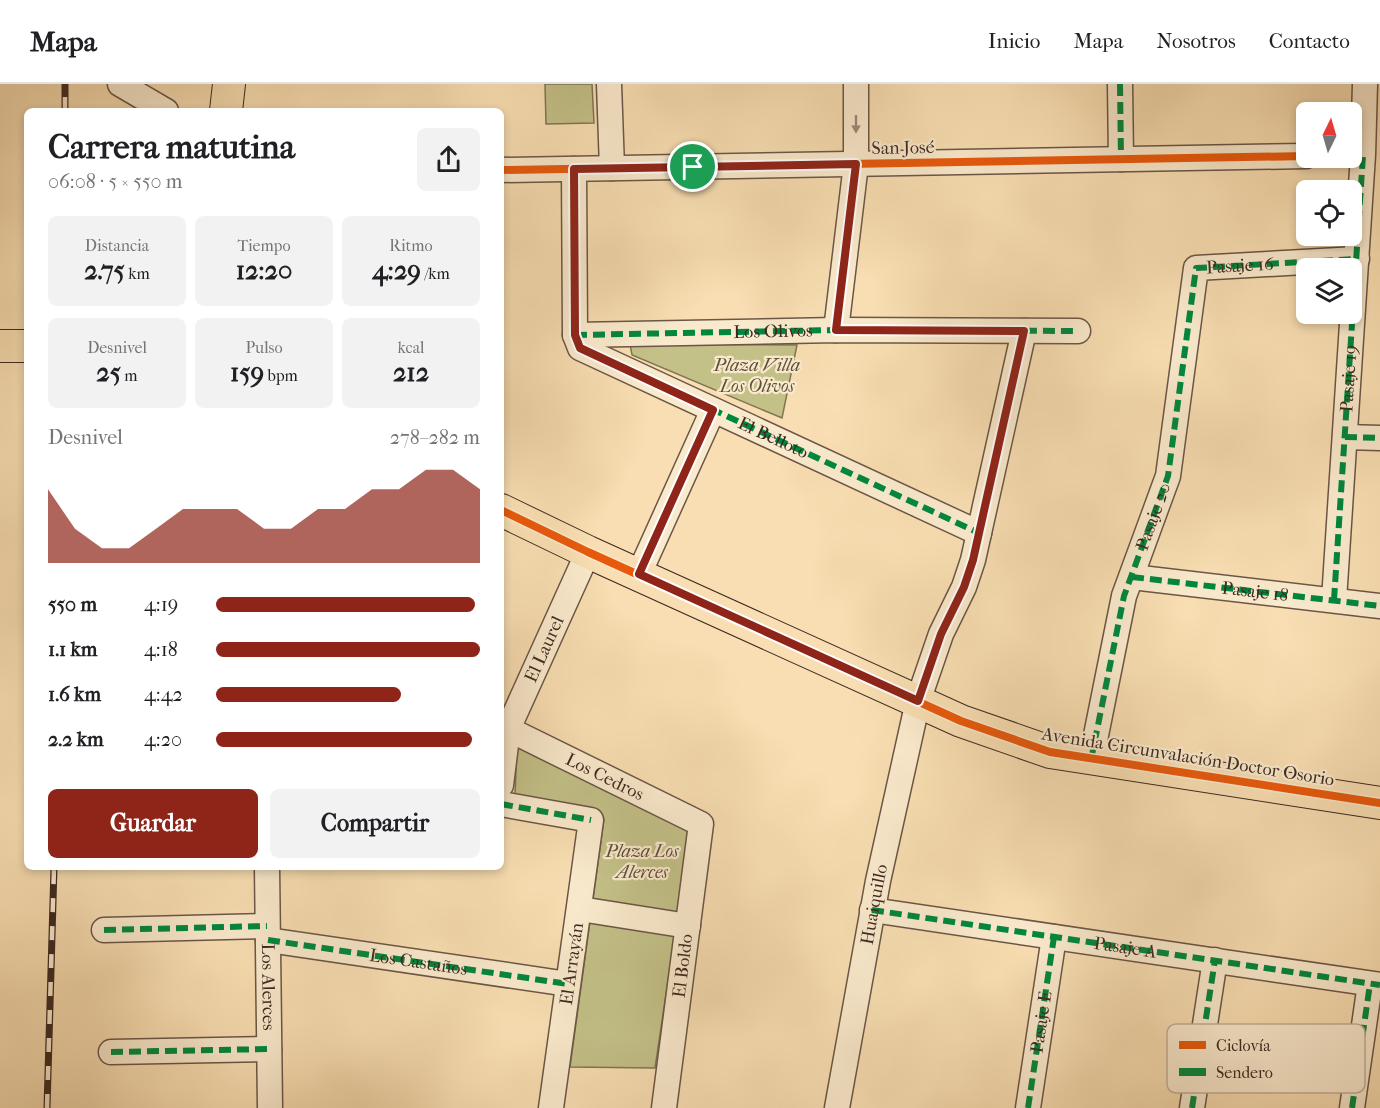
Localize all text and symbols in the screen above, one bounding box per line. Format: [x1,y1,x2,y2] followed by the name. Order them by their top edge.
[30,25,97,58] text: Mapa
[988,29,1040,53] text: Inicio
[1073,29,1123,53] text: Mapa
[1156,29,1236,53] text: Nosotros
[1269,29,1350,53] text: Contacto
[1296,102,1362,168] north arrow
[1296,102,1362,324] map controls
[851,114,861,133] one-way arrow
[48,128,295,167] text: Carrera matutina
[417,128,480,191] button: share
[871,137,935,159] street label: San José
[667,141,718,192] pin
[676,150,709,183] icon: arrive
[48,170,182,193] text: 06:08 · 5 × 550 m
[1296,180,1362,246] button: locate
[85,236,149,255] text: Distancia
[237,236,291,255] text: Tiempo
[389,236,433,255] text: Ritmo
[1206,253,1274,278] street label: Pasaje 16
[84,255,125,286] text: 2.75
[236,255,292,286] text: 12:20
[372,255,421,286] text: 4:29
[1296,258,1362,324] button: layers
[125,264,150,283] text: km
[421,264,450,283] text: /km
[733,320,813,342] street label: Los Olivos
[87,338,147,357] text: Desnivel
[245,338,283,357] text: Pulso
[398,338,424,357] text: kcal
[1336,344,1361,413] street label: Pasaje 19
[713,355,800,397] park label: Plaza Villa Los Olivos
[96,357,121,388] text: 25
[230,357,264,388] text: 159
[393,357,429,388] text: 212
[121,366,138,385] text: m
[264,366,298,385] text: bpm
[735,412,812,463] street label: El Belloto
[48,426,123,449] text: Desnivel
[390,426,480,449] text: 278–282 m
[1131,480,1175,553] street label: Pasaje 20
[1221,577,1290,606] street label: Pasaje 18
[48,593,97,616] text: 550 m
[144,593,178,616] text: 4:19
[520,613,568,686] street label: El Laurel
[48,638,97,661] text: 1.1 km
[144,638,178,661] text: 4:18
[48,683,101,706] text: 1.6 km
[144,683,183,706] text: 4:42
[1039,723,1336,791] street label: Avenida Circunvalación Doctor Osorio
[48,728,104,751] text: 2.2 km
[144,728,182,751] text: 4:20
[562,749,648,805] street label: Los Cedros
[48,789,258,858] button: Guardar
[270,789,480,858] button: Compartir
[604,841,679,883] park label: Plaza Los Alerces
[856,862,892,946] street label: Huaiquillo
[556,921,588,1007] street label: El Arrayán
[1093,932,1158,962] street label: Pasaje A
[669,933,697,999] street label: El Boldo
[257,943,280,1031] street label: Los Alerces
[368,945,469,980] street label: Los Castaños
[1026,990,1056,1054] street label: Pasaje E
[1167,1024,1365,1093] legend
[1216,1036,1271,1055] text: Ciclovía
[1216,1063,1273,1082] text: Sendero

